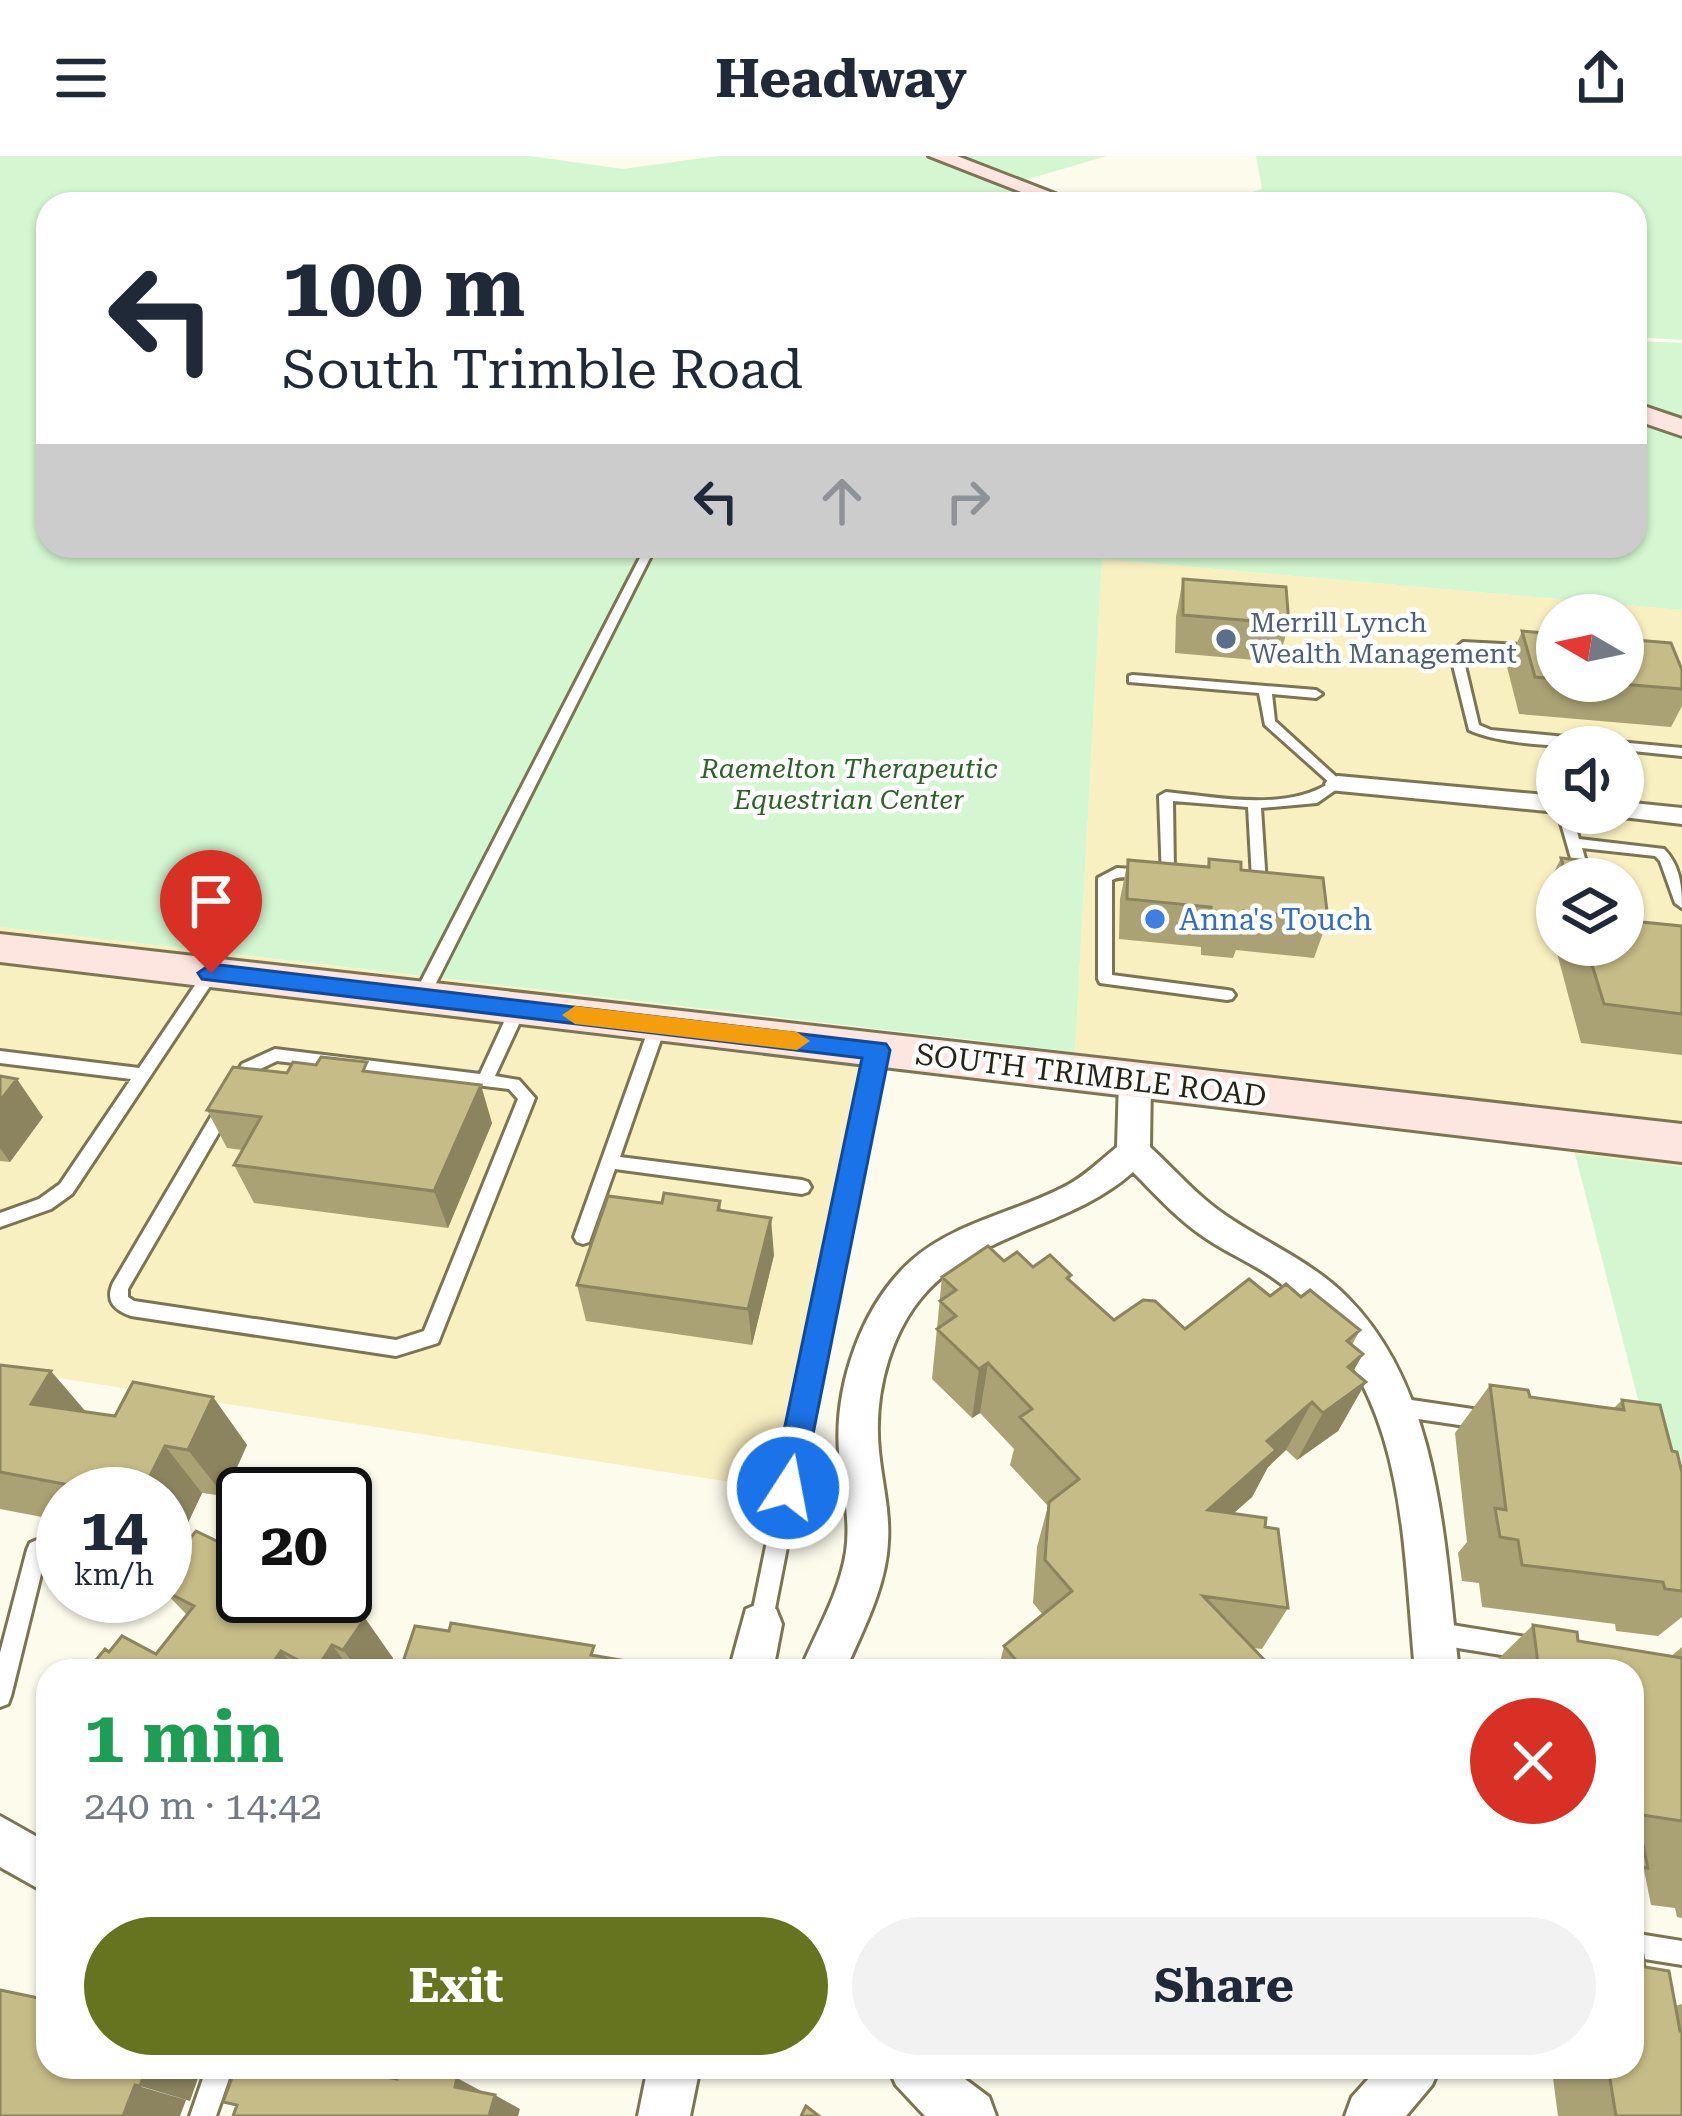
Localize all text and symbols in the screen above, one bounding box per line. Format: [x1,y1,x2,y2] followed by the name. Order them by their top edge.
[48,45,114,111] icon: menu
[1568,45,1634,111] icon: share
[715,47,967,110] text: Headway
[282,238,525,336] text: 100 m
[84,240,240,396] icon: left
[282,338,803,401] text: South Trimble Road
[683,468,749,534] icon: left
[809,468,875,534] icon: ahead
[935,468,1001,534] icon: right
[1536,594,1644,702] north arrow
[1536,594,1644,966] map controls
[1250,607,1517,670] place label: Merrill Lynch Wealth Management
[1213,626,1239,652] marker: Merrill Lynch Wealth Management
[1536,726,1644,834] button: sound
[699,753,998,816] park label: Raemelton Therapeutic Equestrian Center
[160,850,262,973] pin
[1536,858,1644,966] button: layers
[178,868,244,934] icon: arrive
[1179,902,1372,937] place label: Anna's Touch
[1142,906,1168,932] marker: Anna's Touch
[914,1036,1268,1114] street label: SOUTH TRIMBLE ROAD
[725,1425,851,1551] position arrow
[216,1467,372,1623] speed limit sign: 20
[80,1494,148,1565] text: 14
[74,1557,154,1592] text: km/h
[84,1695,284,1780] text: 1 min
[1470,1698,1596,1824] button: close
[84,1783,322,1829] text: 240 m · 14:42
[84,1917,828,2055] button: Exit
[852,1917,1596,2055] button: Share

